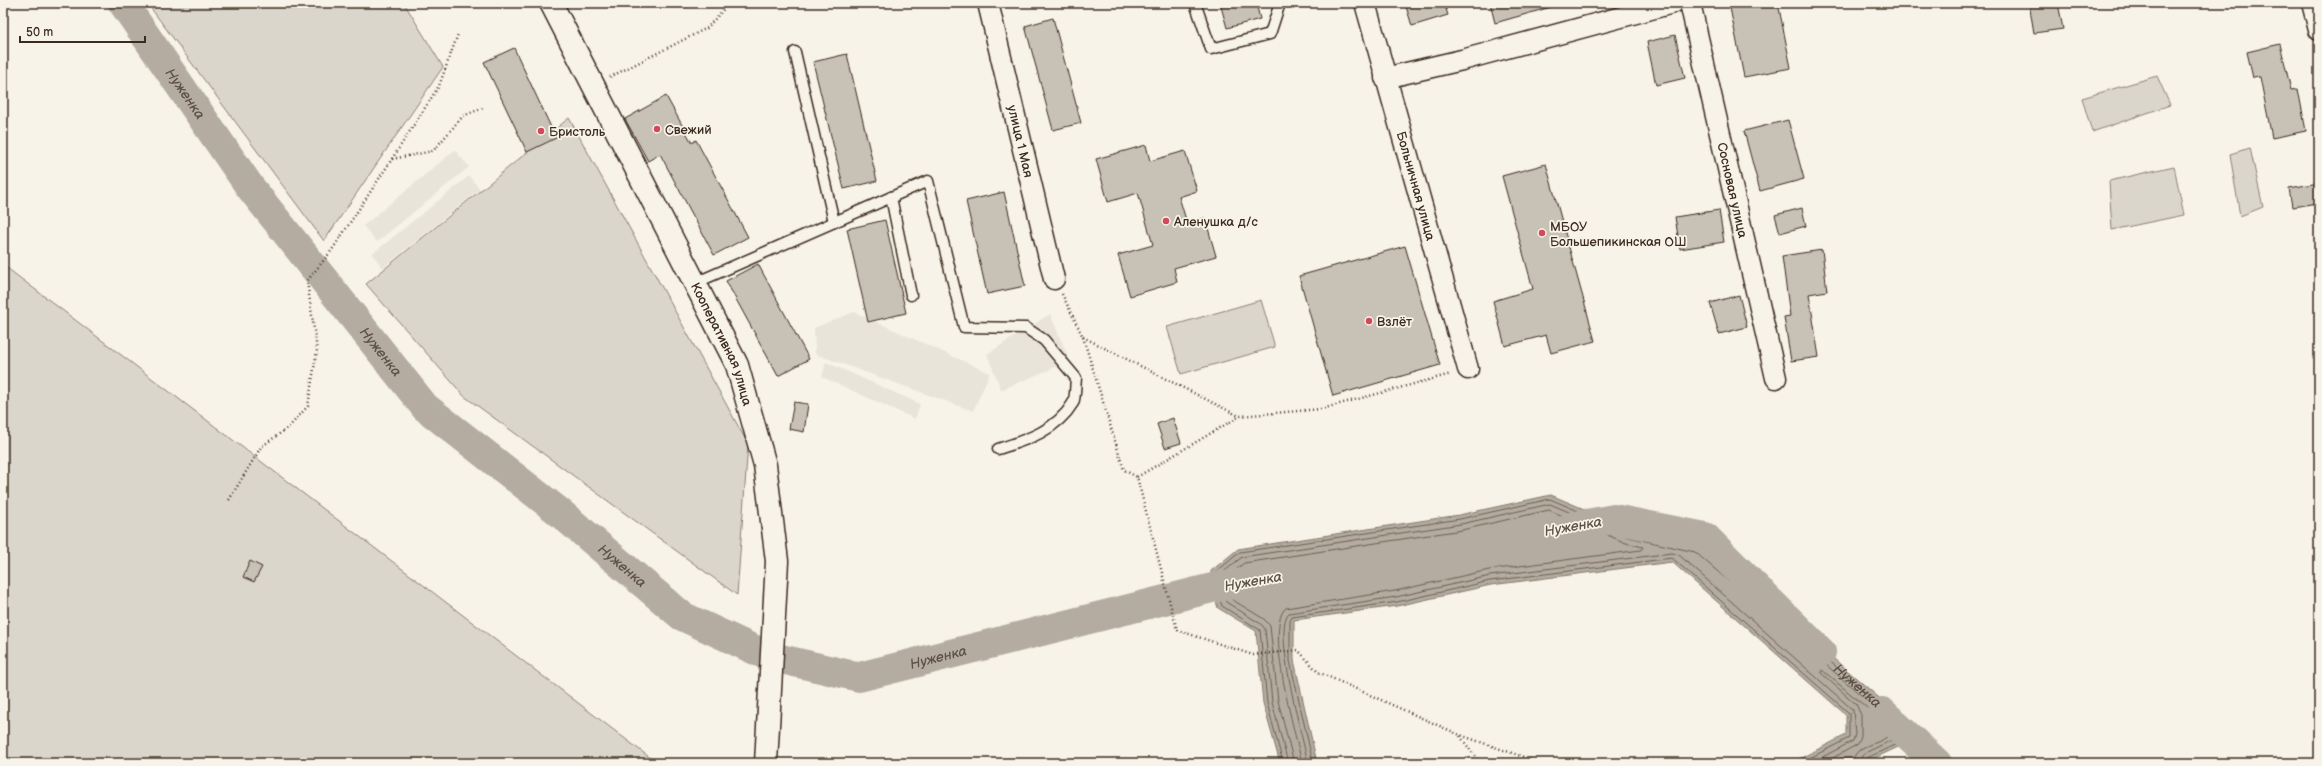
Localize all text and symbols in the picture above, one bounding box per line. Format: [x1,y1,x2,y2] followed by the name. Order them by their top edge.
[20,18,145,44] scale bar
[26,25,53,40] text: 50 m
[162,65,209,123] water label: Нуженка
[1004,104,1036,179] street label: улица 1 Мая
[665,122,712,138] place label: Свежий
[549,124,606,140] place label: Бристоль
[652,124,662,134] marker: Свежий
[536,126,546,136] marker: Бристоль
[1393,130,1439,243] street label: Больничная улица
[1713,141,1751,240] street label: Сосновая улица
[1173,214,1259,230] place label: Аленушка д/с
[1161,216,1171,226] marker: Аленушка д/с
[1550,219,1686,250] place label: МБОУ Большепикинская ОШ
[1537,228,1547,238] marker: МБОУ Большепикинская ОШ
[687,280,755,408] street label: Кооперативная улица
[1377,314,1412,330] place label: Взлёт
[1364,316,1374,326] marker: Взлёт
[356,324,405,380] water label: Нуженка
[1543,513,1603,540] water label: Нуженка
[594,541,650,591] water label: Нуженка
[1223,568,1283,595] water label: Нуженка
[908,642,969,673] water label: Нуженка
[1830,660,1885,711] water label: Нуженка

